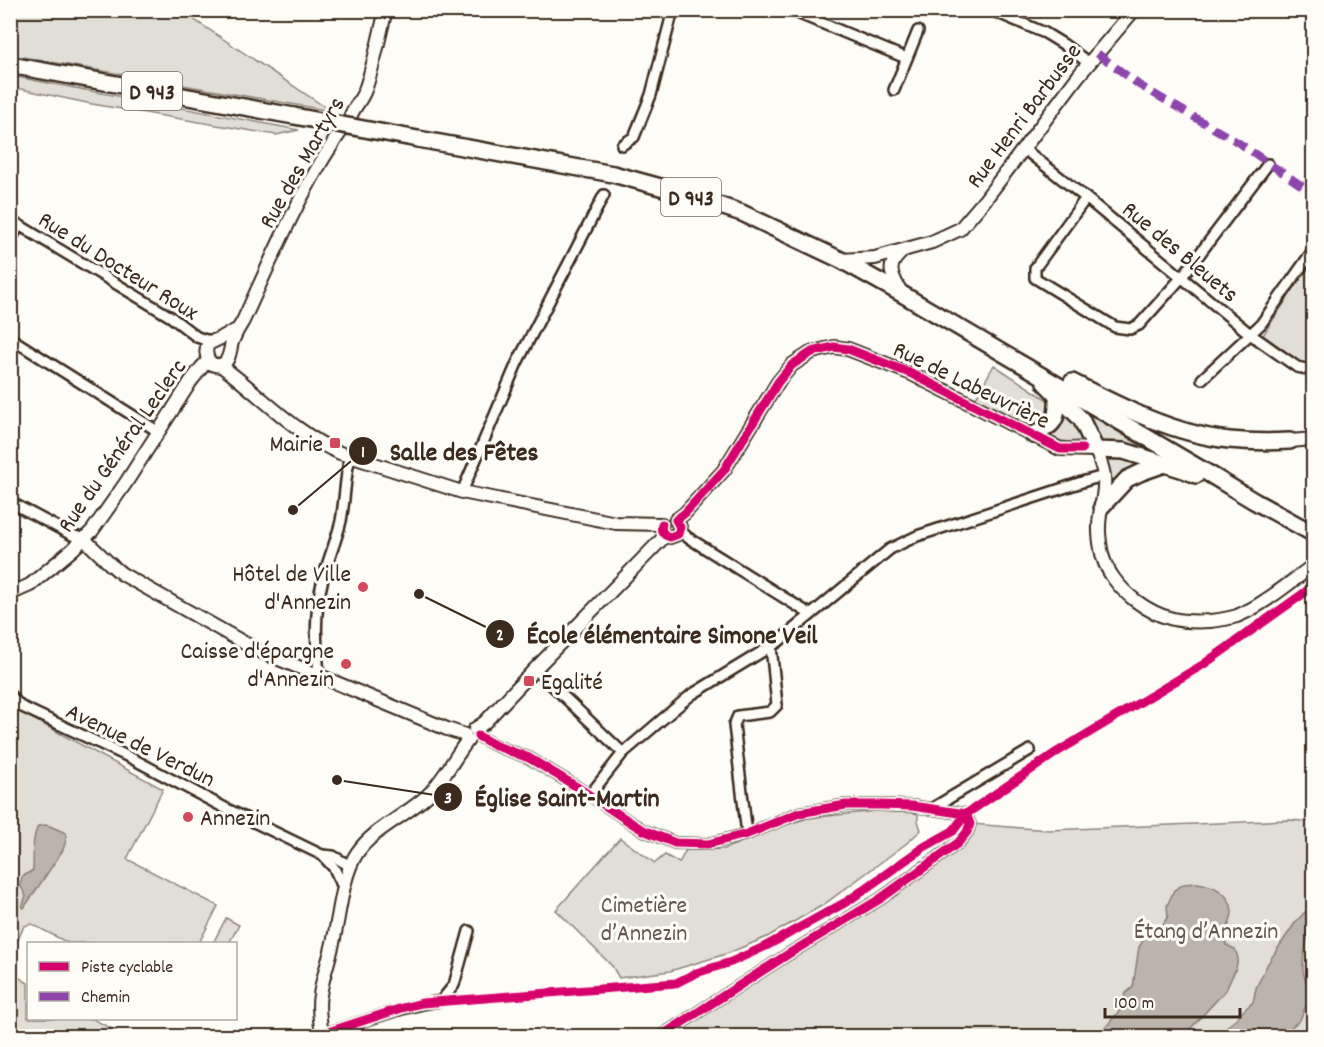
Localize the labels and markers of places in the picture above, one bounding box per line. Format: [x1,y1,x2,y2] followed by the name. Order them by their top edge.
[269,429,323,463] place label: Mairie
[348,429,551,473] callout: Salle des Fêtes
[328,436,342,450] marker: Mairie
[232,559,351,621] place label: Hôtel de Ville d'Annezin
[356,580,370,594] marker: Hôtel de Ville d'Annezin
[485,612,830,656] callout: École élémentaire Simone Veil
[181,636,334,698] place label: Caisse d'épargne d'Annezin
[339,657,353,671] marker: Caisse d'épargne d'Annezin
[541,667,603,701] place label: Egalité
[522,674,536,688] marker: Egalité
[433,775,672,819] callout: Église Saint-Martin
[200,803,270,837] place label: Annezin
[181,810,195,824] marker: Annezin

